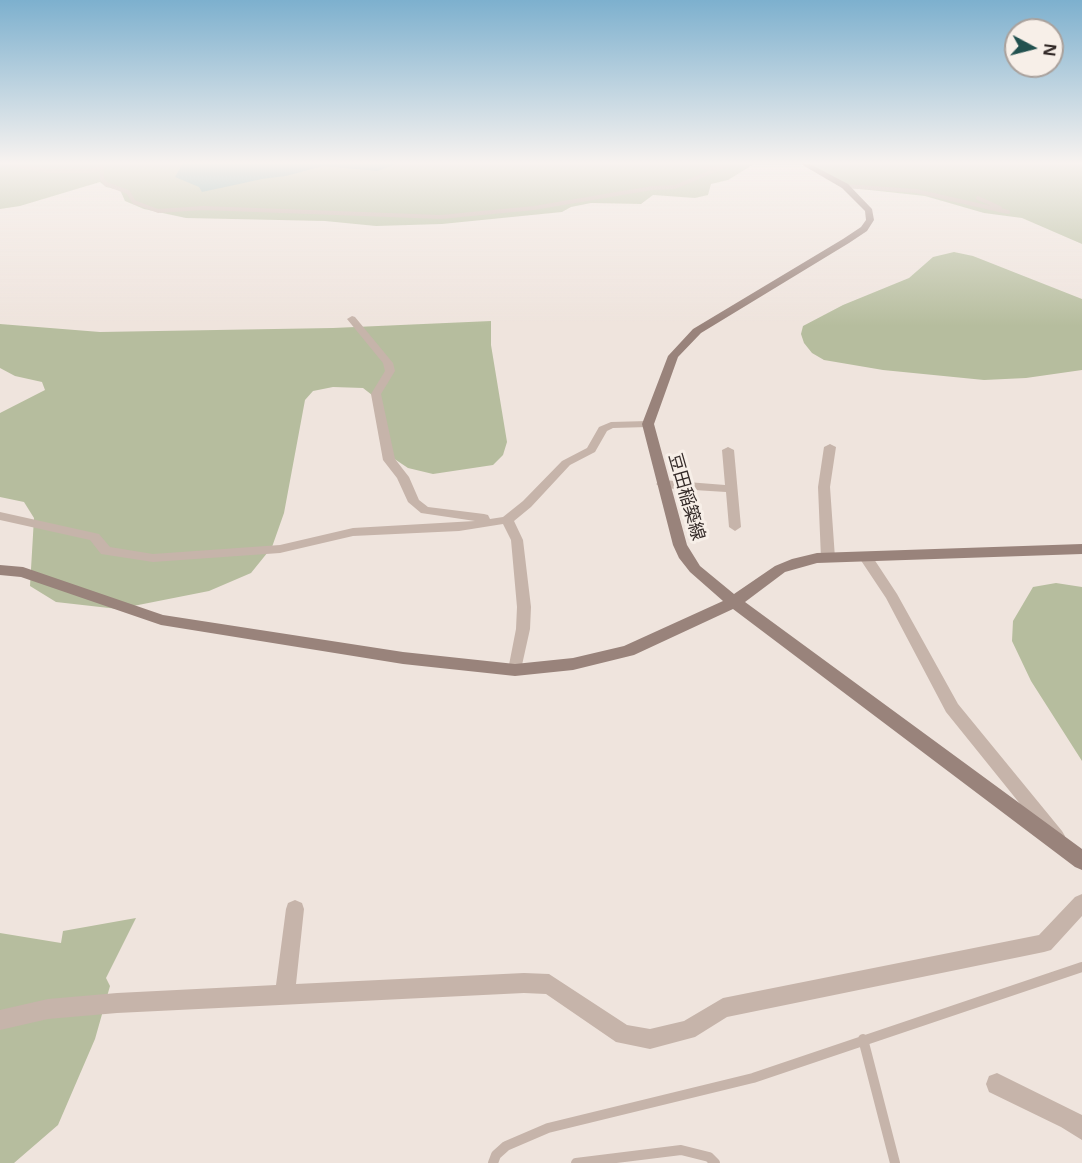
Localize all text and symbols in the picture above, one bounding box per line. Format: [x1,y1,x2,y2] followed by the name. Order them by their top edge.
[1004,18,1064,78] north arrow
[1038,42,1062,58] text: N
[663,451,709,543] street label: 豆田稲築線

